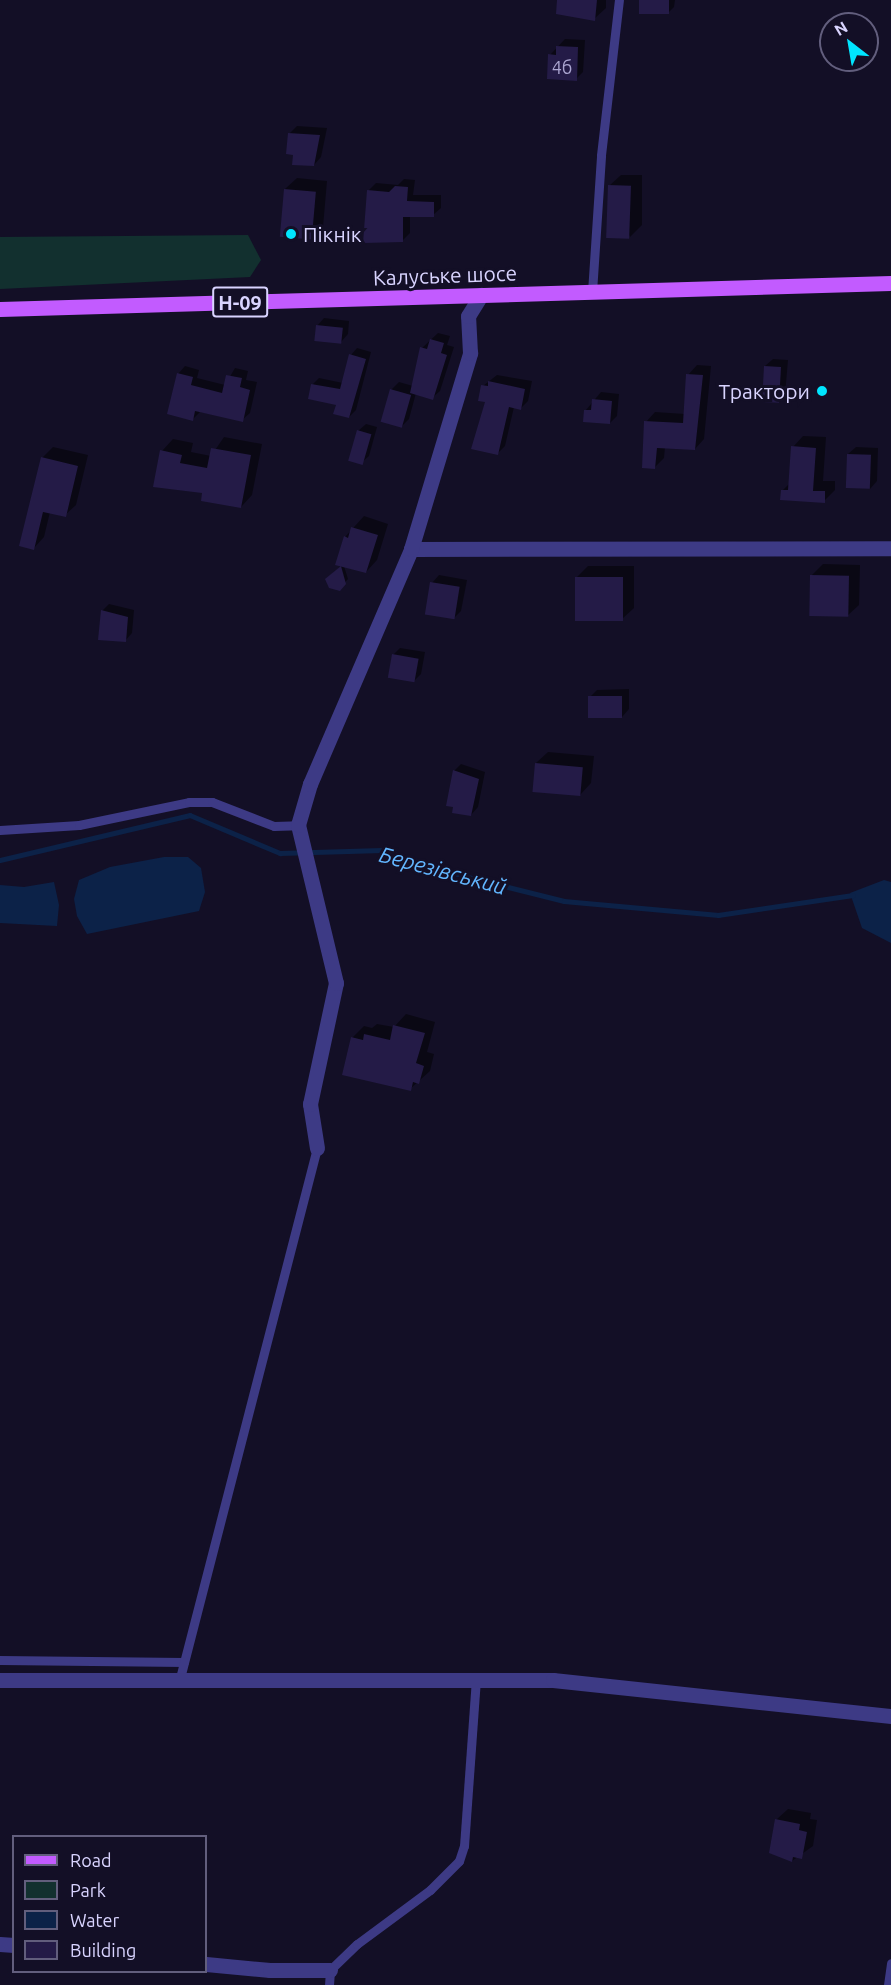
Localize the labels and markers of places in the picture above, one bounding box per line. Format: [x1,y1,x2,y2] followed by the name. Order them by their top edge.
[303,221,362,247] place label: Пікнік
[284,227,298,241] marker: Пікнік
[719,378,810,404] place label: Трактори
[815,384,829,398] marker: Трактори

